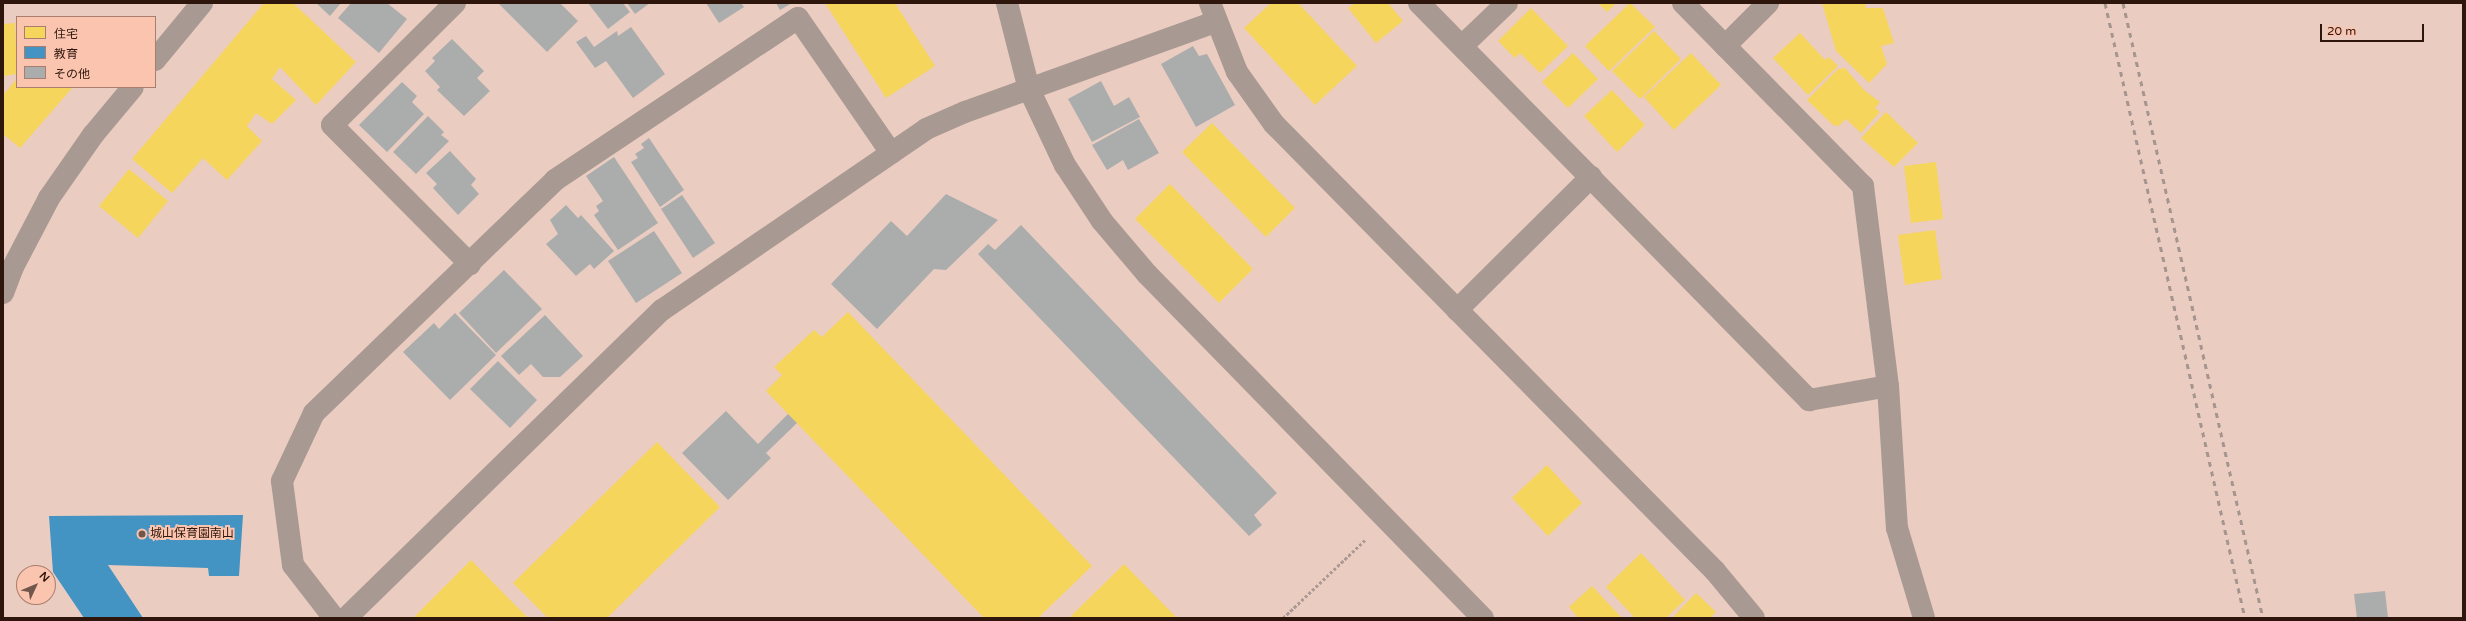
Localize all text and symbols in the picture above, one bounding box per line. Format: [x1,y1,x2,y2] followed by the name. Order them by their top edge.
[16,16,156,88] legend
[2322,16,2426,42] scale bar
[2327,24,2356,38] text: 20 m
[54,27,78,41] text: 住宅
[54,47,78,61] text: 教育
[54,67,90,81] text: その他
[150,527,234,541] place label: 城山保育園南山
[137,529,147,539] marker: 城山保育園南山
[16,565,56,605] north arrow
[37,569,52,585] text: N

